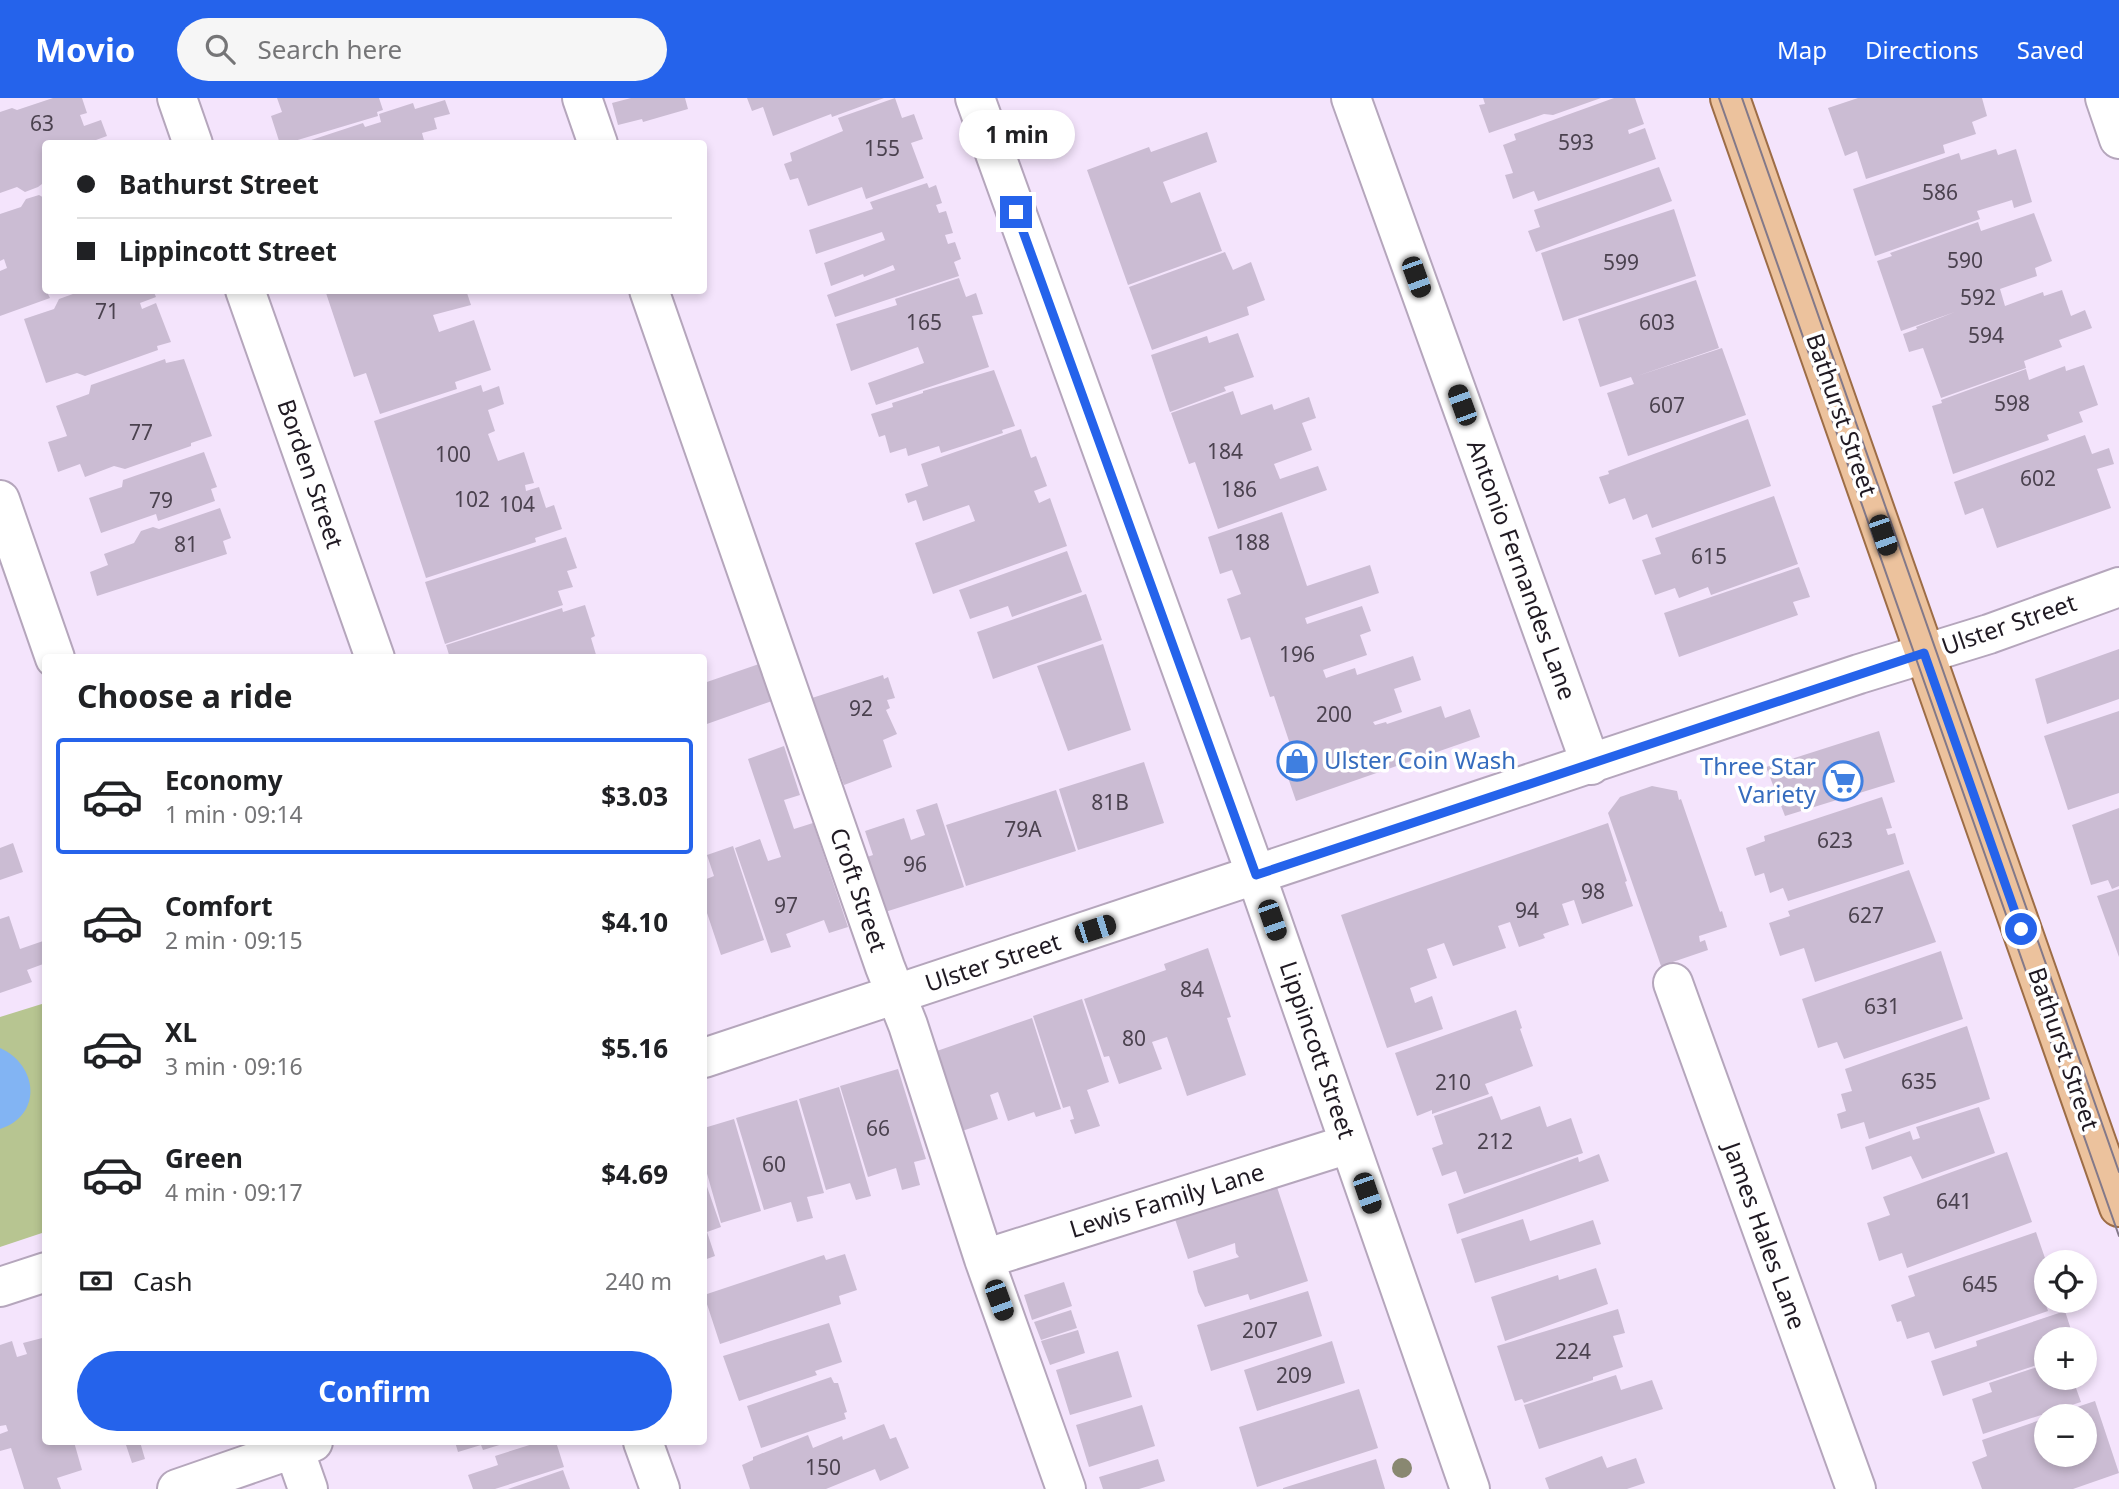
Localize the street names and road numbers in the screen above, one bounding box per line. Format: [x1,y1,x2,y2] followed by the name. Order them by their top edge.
[1799,328,1886,501] street label: Bathurst Street
[270,394,353,553] street label: Borden Street
[1460,435,1585,704] street label: Antonio Fernandes Lane
[1937,585,2081,662] street label: Ulster Street
[823,823,896,956] street label: Croft Street
[921,924,1065,999] street label: Ulster Street
[1273,956,1364,1143] street label: Lippincott Street
[2021,962,2108,1135] street label: Bathurst Street
[1716,1135,1815,1334] street label: James Hales Lane
[1065,1154,1268,1245] street label: Lewis Family Lane

